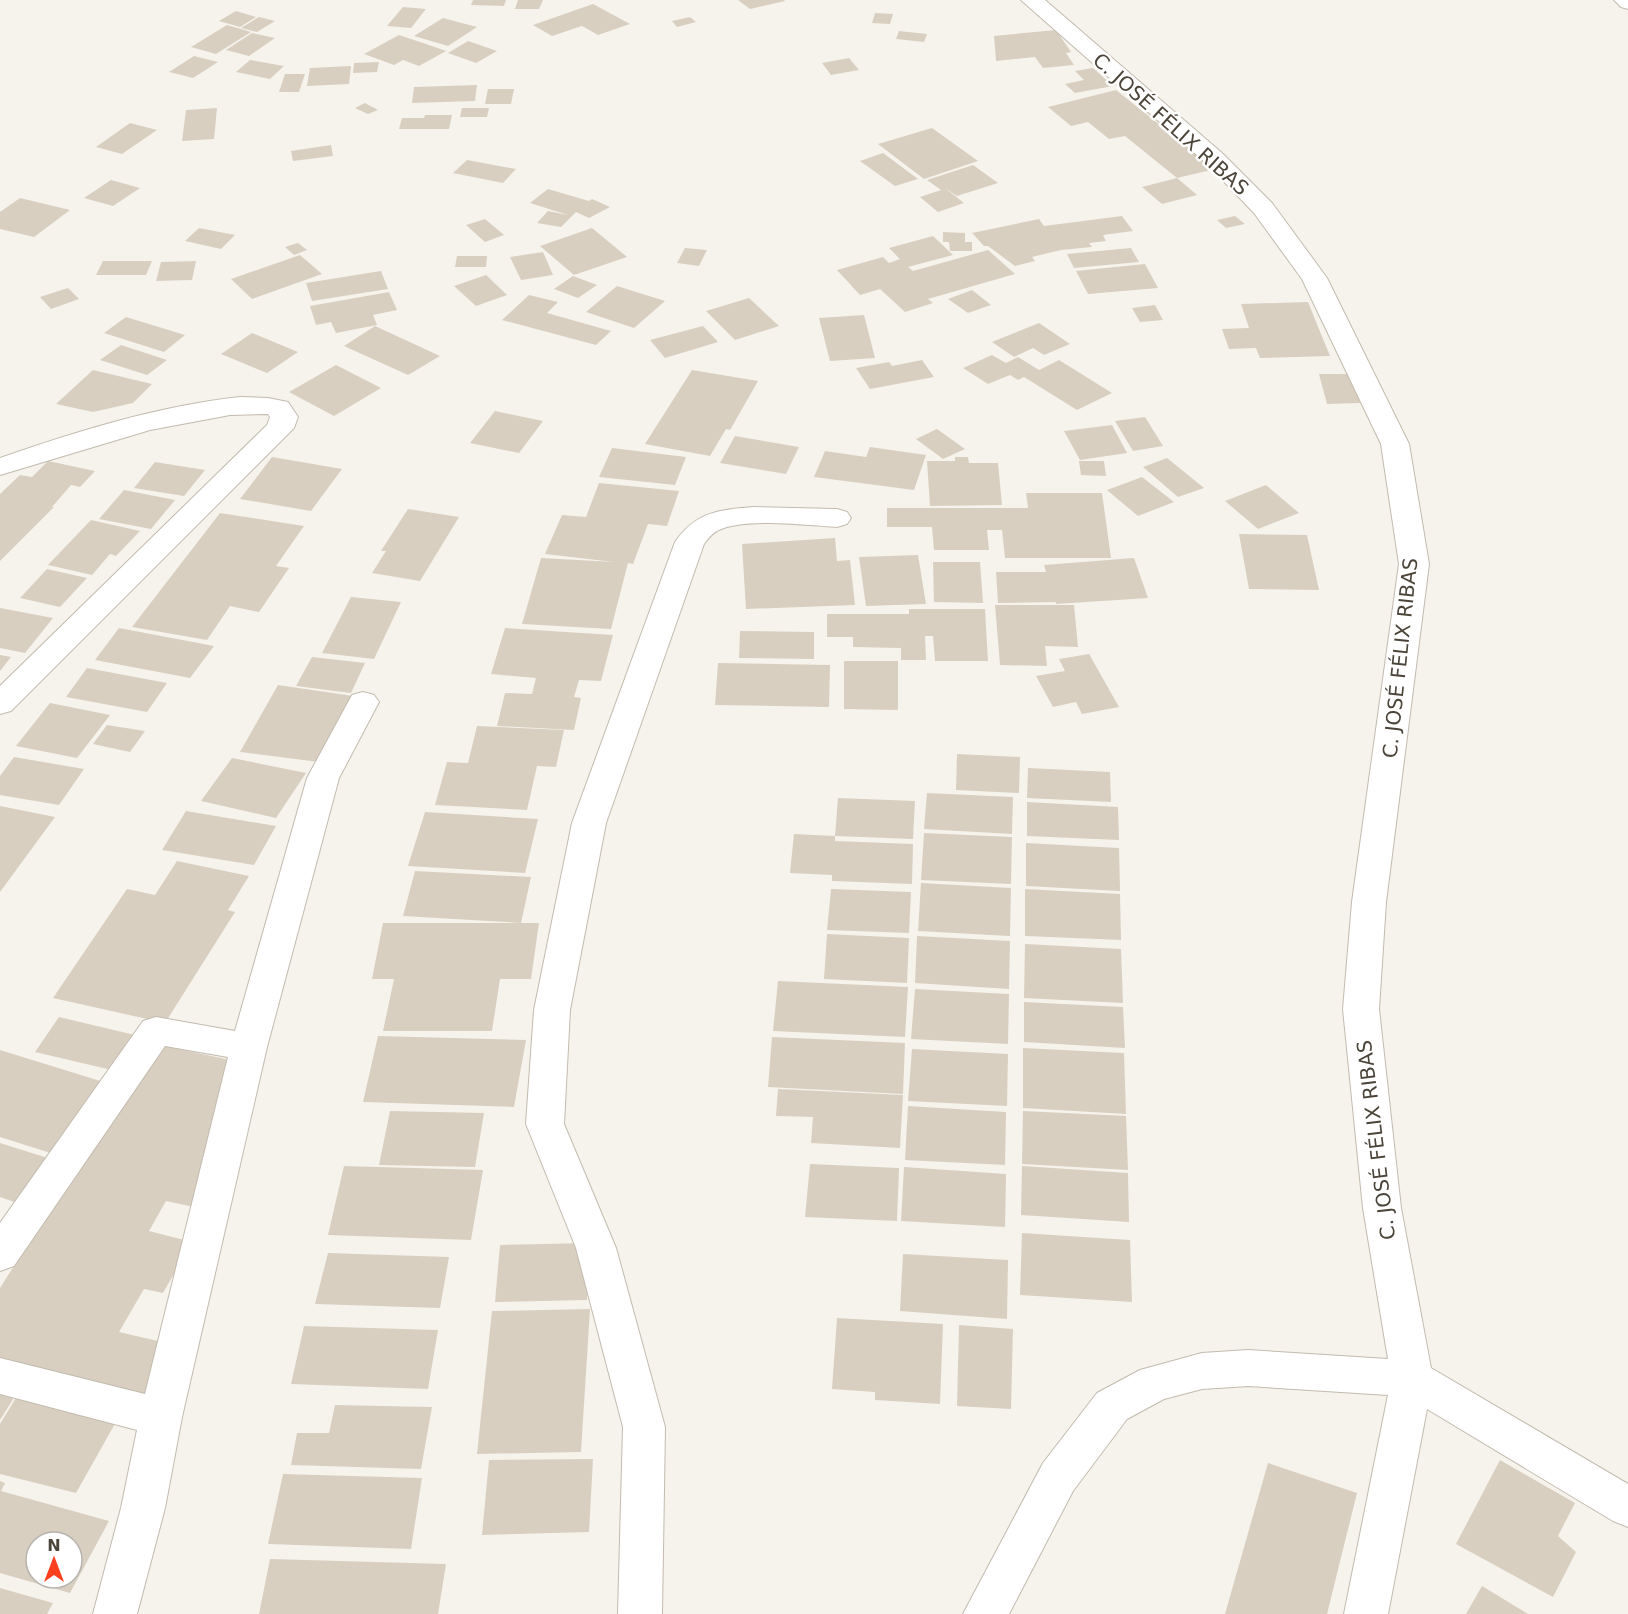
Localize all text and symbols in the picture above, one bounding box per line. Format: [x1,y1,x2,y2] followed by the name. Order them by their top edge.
[1088,48,1254,200] street label: C. JOSÉ FÉLIX RIBAS
[1378,557,1422,759] street label: C. JOSÉ FÉLIX RIBAS
[1352,1039,1400,1241] street label: C. JOSÉ FÉLIX RIBAS
[24,1530,84,1590] north arrow
[47,1536,61,1555] text: N

